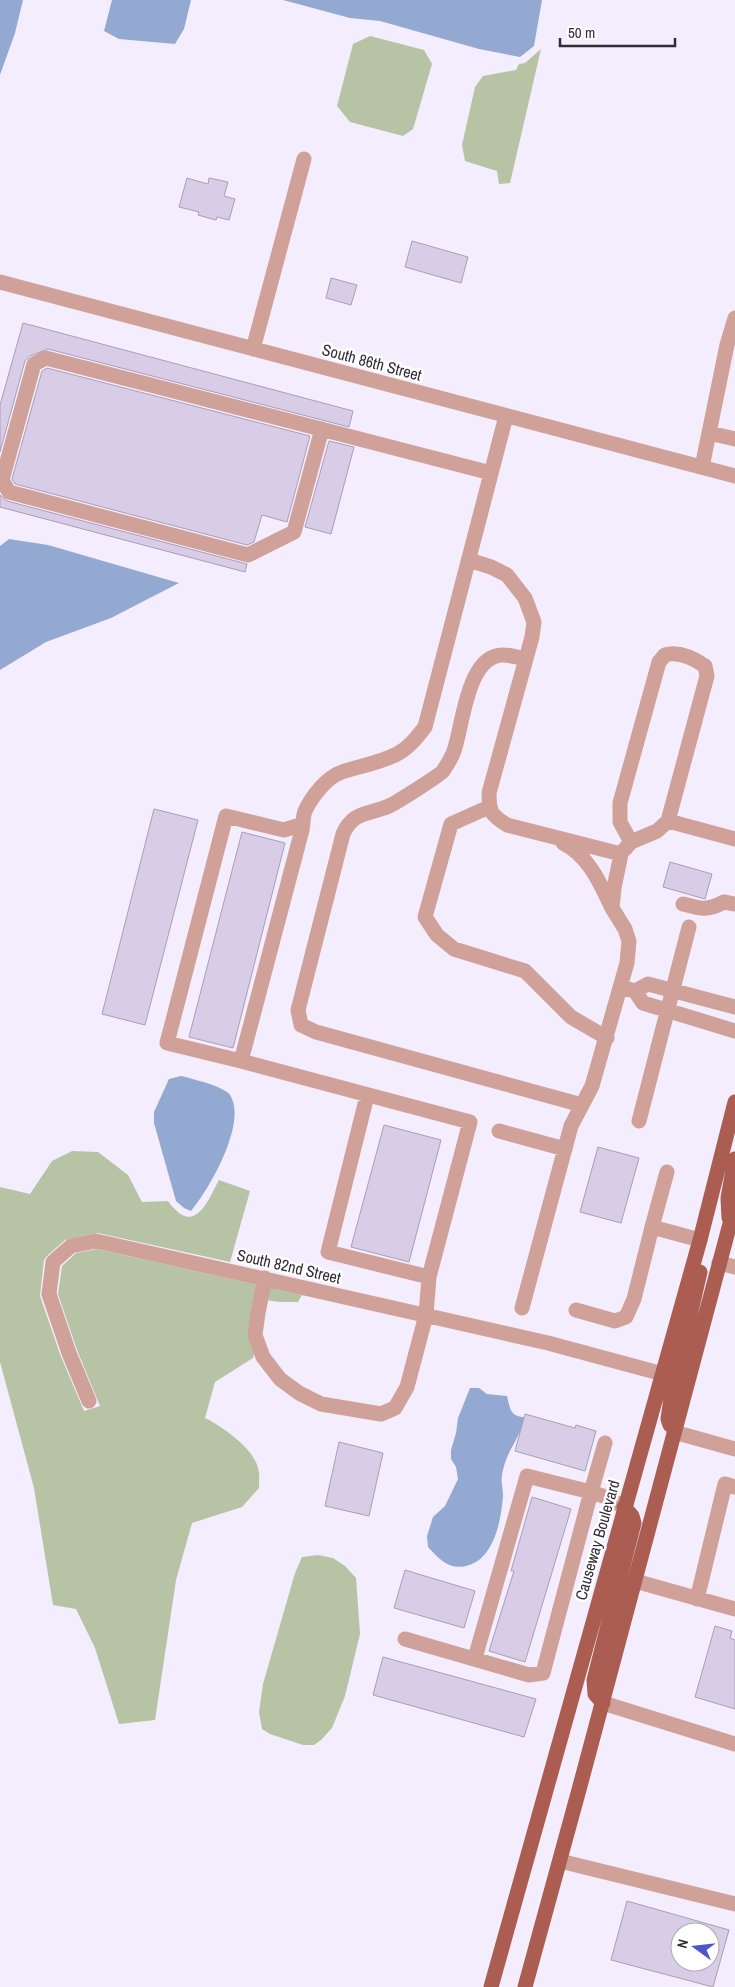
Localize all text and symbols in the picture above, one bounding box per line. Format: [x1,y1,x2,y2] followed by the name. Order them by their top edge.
[560,15,675,47] scale bar
[568,22,595,43] text: 50 m
[320,338,425,386] street label: South 86th Street
[235,1243,343,1289] street label: South 82nd Street
[569,1477,625,1603] street label: Causeway Boulevard
[670,1922,720,1972] north arrow
[673,1937,692,1950] text: N

